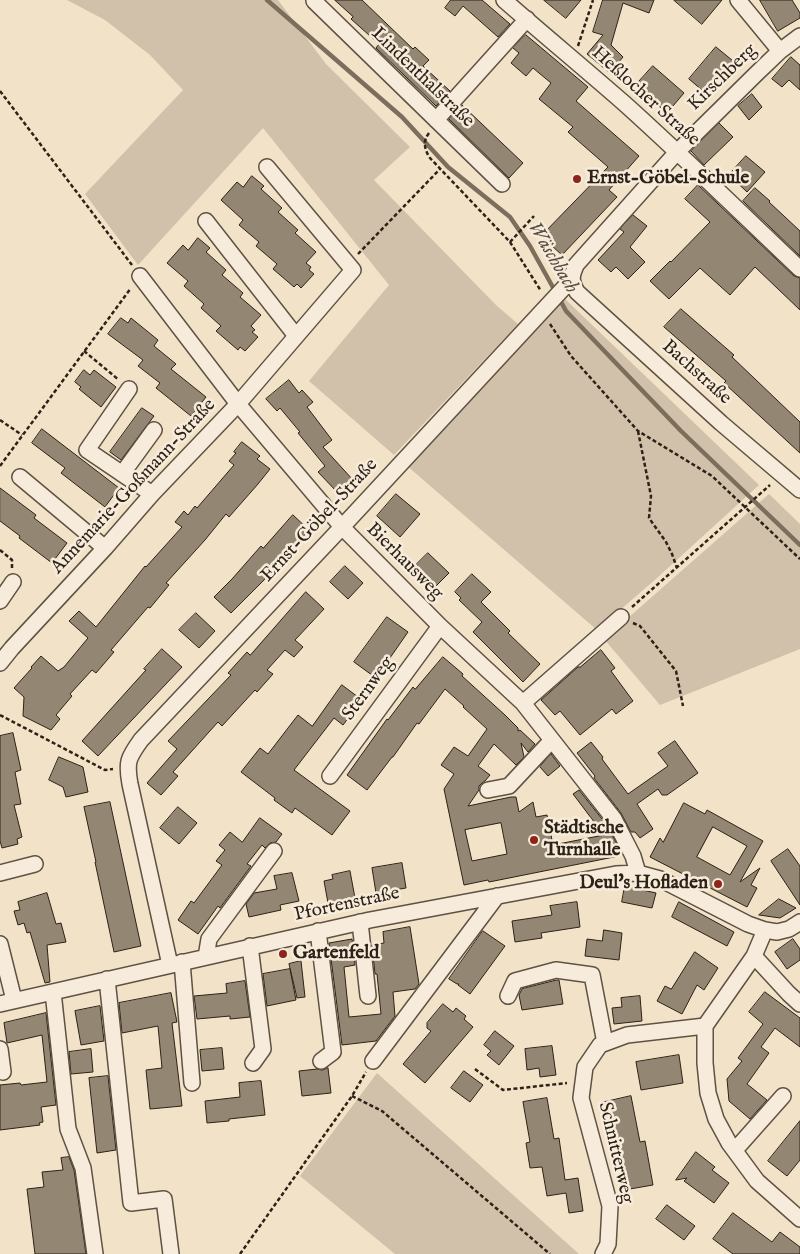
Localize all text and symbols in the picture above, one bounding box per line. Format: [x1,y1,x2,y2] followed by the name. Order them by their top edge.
[366,23,478,133] street label: Lindenthalstraße
[684,40,762,116] street label: Kirschberg
[586,42,704,152] street label: Heßlocher Straße
[587,168,749,190] place label: Ernst-Göbel-Schule
[571,173,583,185] marker: Ernst-Göbel-Schule
[521,218,583,298] water label: Wäschbach
[656,336,736,410] street label: Bachstraße
[47,395,221,579] street label: Annemarie-Goßmann-Straße
[257,455,383,587] street label: Ernst-Göbel-Straße
[361,519,447,605] street label: Bierhausweg
[338,653,400,725] street label: Sternweg
[544,818,624,862] place label: Städtische Turnhalle
[528,834,540,846] marker: Städtische Turnhalle
[579,873,708,895] place label: Deul's Hofladen
[712,878,724,890] marker: Deul's Hofladen
[292,883,402,927] street label: Pfortenstraße
[293,943,379,965] place label: Gartenfeld
[277,948,289,960] marker: Gartenfeld
[592,1100,638,1206] street label: Schnitterweg

